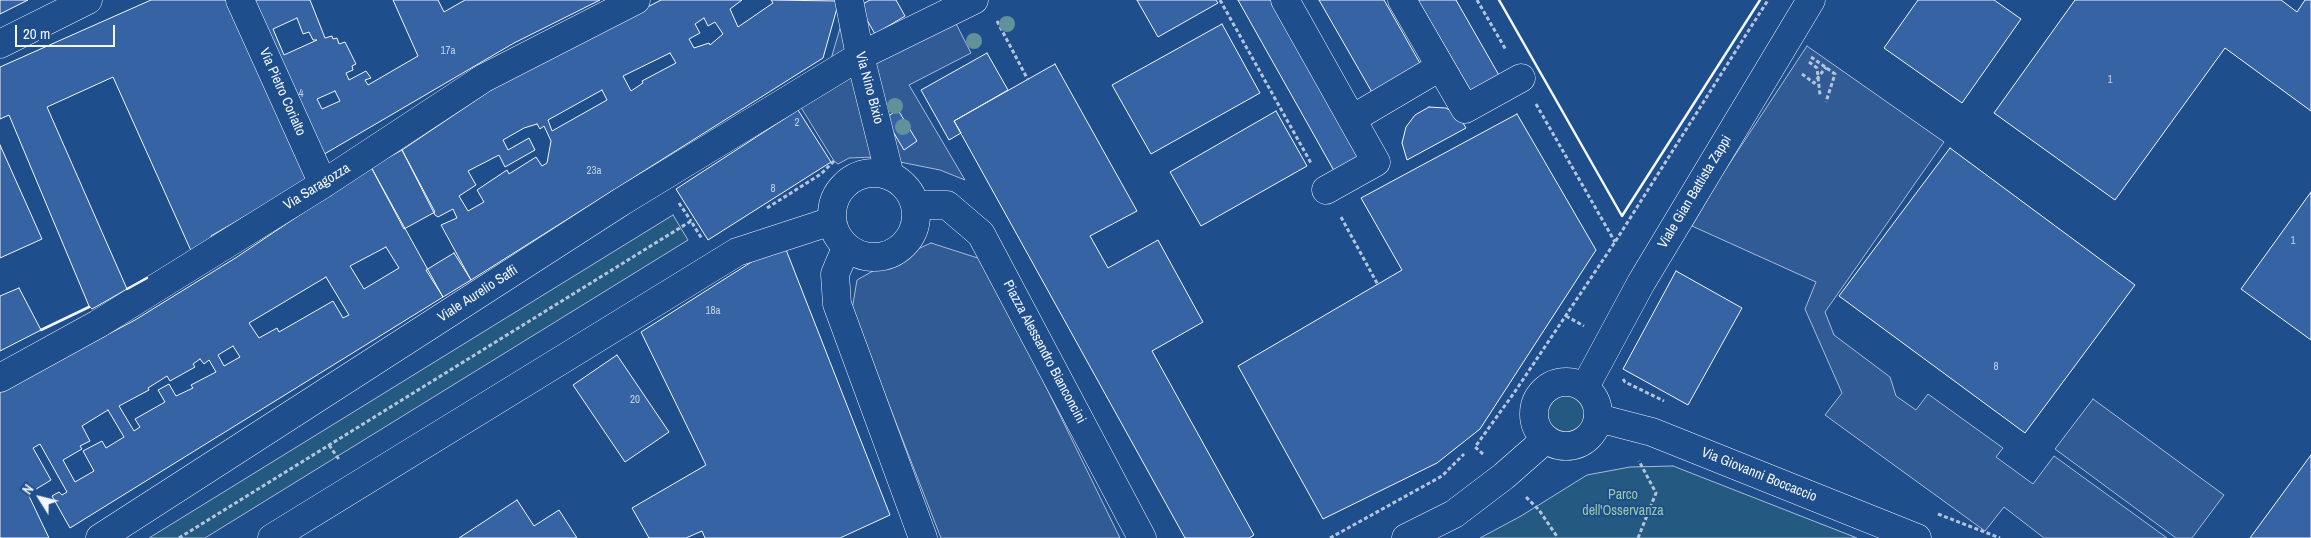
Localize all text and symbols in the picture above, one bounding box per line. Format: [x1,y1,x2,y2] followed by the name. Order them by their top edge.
[18,15,118,47] scale bar
[23,23,50,44] text: 20 m
[440,44,456,58] house number: 17a
[255,46,309,138] street label: Via Pietro Corialto
[851,50,887,126] street label: Via Nino Bixio
[2107,73,2113,87] house number: 1
[298,87,304,101] house number: 4
[794,116,800,130] house number: 2
[1655,133,1735,251] street label: Viale Gian Battista Zappi
[281,160,353,214] street label: Via Saragozza
[586,164,602,178] house number: 23a
[770,182,776,196] house number: 8
[2290,234,2296,248] house number: 1
[435,262,521,326] street label: Viale Aurelio Saffi
[999,278,1089,426] street label: Piazza Alessandro Bianconcini
[705,304,721,318] house number: 18a
[1993,360,1999,374] house number: 8
[630,393,640,407] house number: 20
[1699,444,1819,506] street label: Via Giovanni Boccaccio
[15,473,65,523] north arrow
[18,481,38,498] text: N
[1582,487,1664,520] park label: Parco dell'Osservanza

